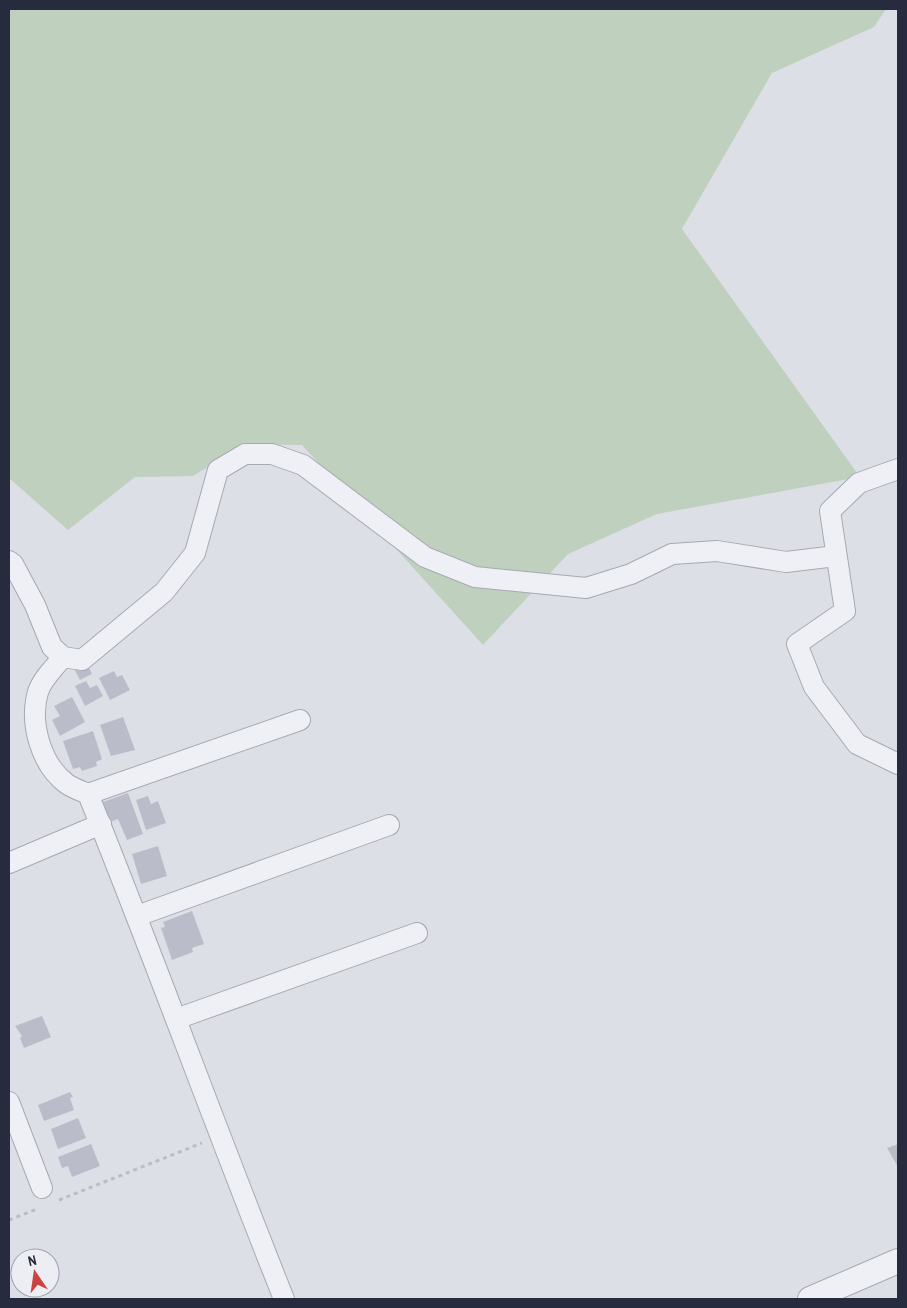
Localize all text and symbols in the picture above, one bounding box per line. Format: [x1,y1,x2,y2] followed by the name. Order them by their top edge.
[10,1248,60,1298] north arrow
[26,1251,38,1270] text: N

